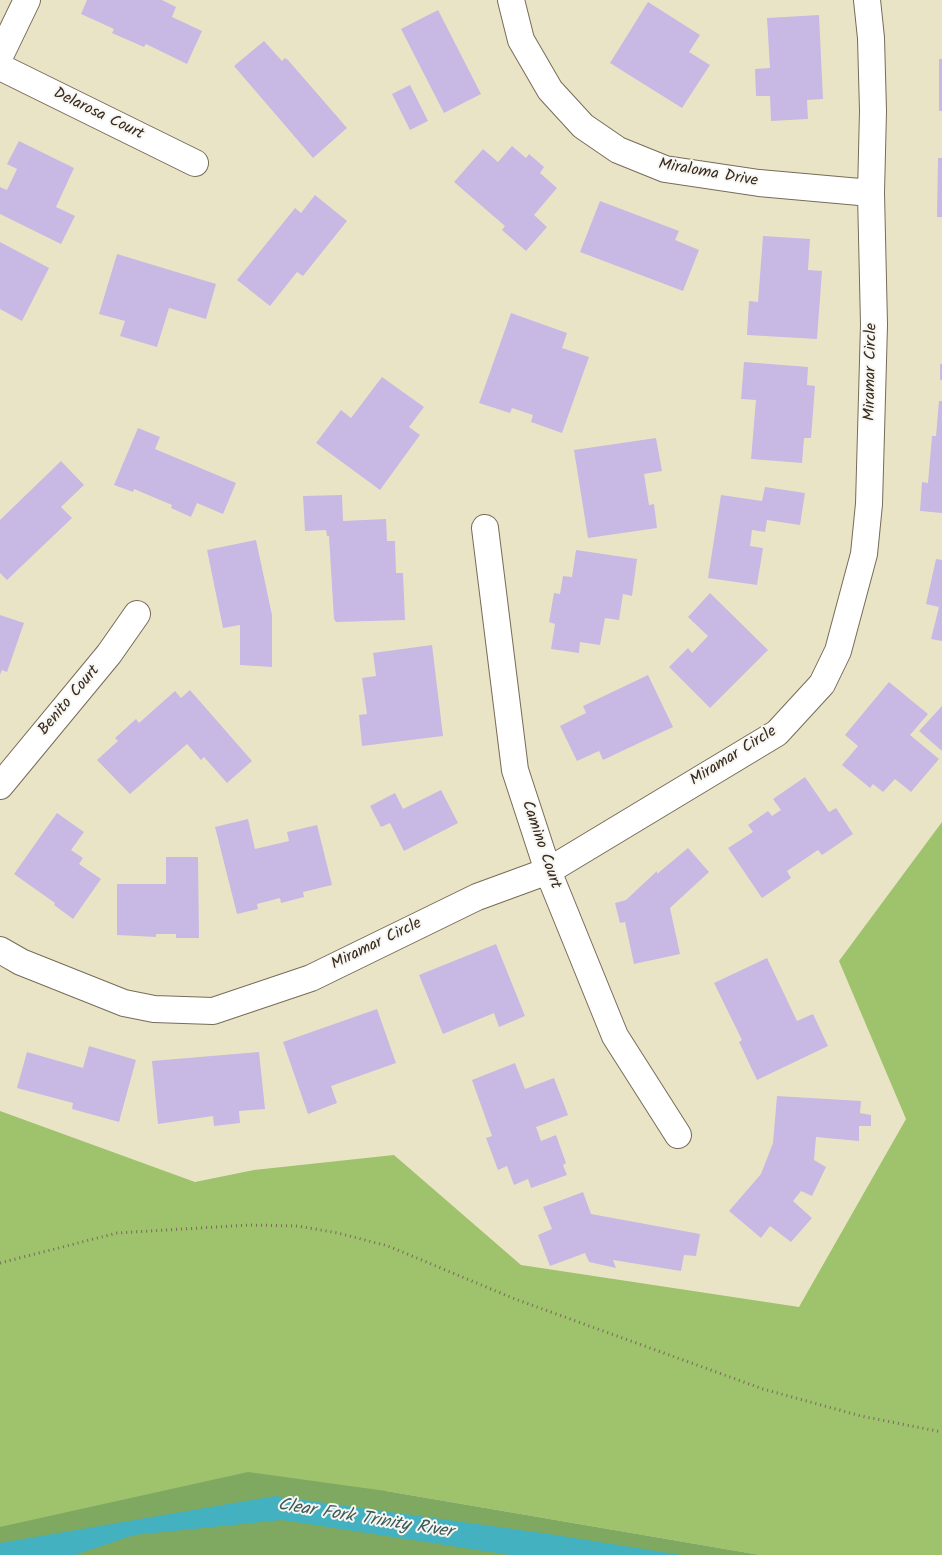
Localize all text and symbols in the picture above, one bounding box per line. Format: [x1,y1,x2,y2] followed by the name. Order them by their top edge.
[50,85,146,145] street label: Delarosa Court
[657,156,759,192] street label: Miraloma Drive
[862,323,882,421] street label: Miramar Circle
[35,662,105,740] street label: Benito Court
[687,723,781,791] street label: Miramar Circle
[516,798,564,892] street label: Camino Court
[329,915,425,975] street label: Miramar Circle
[276,1495,454,1545] water label: Clear Fork Trinity River

